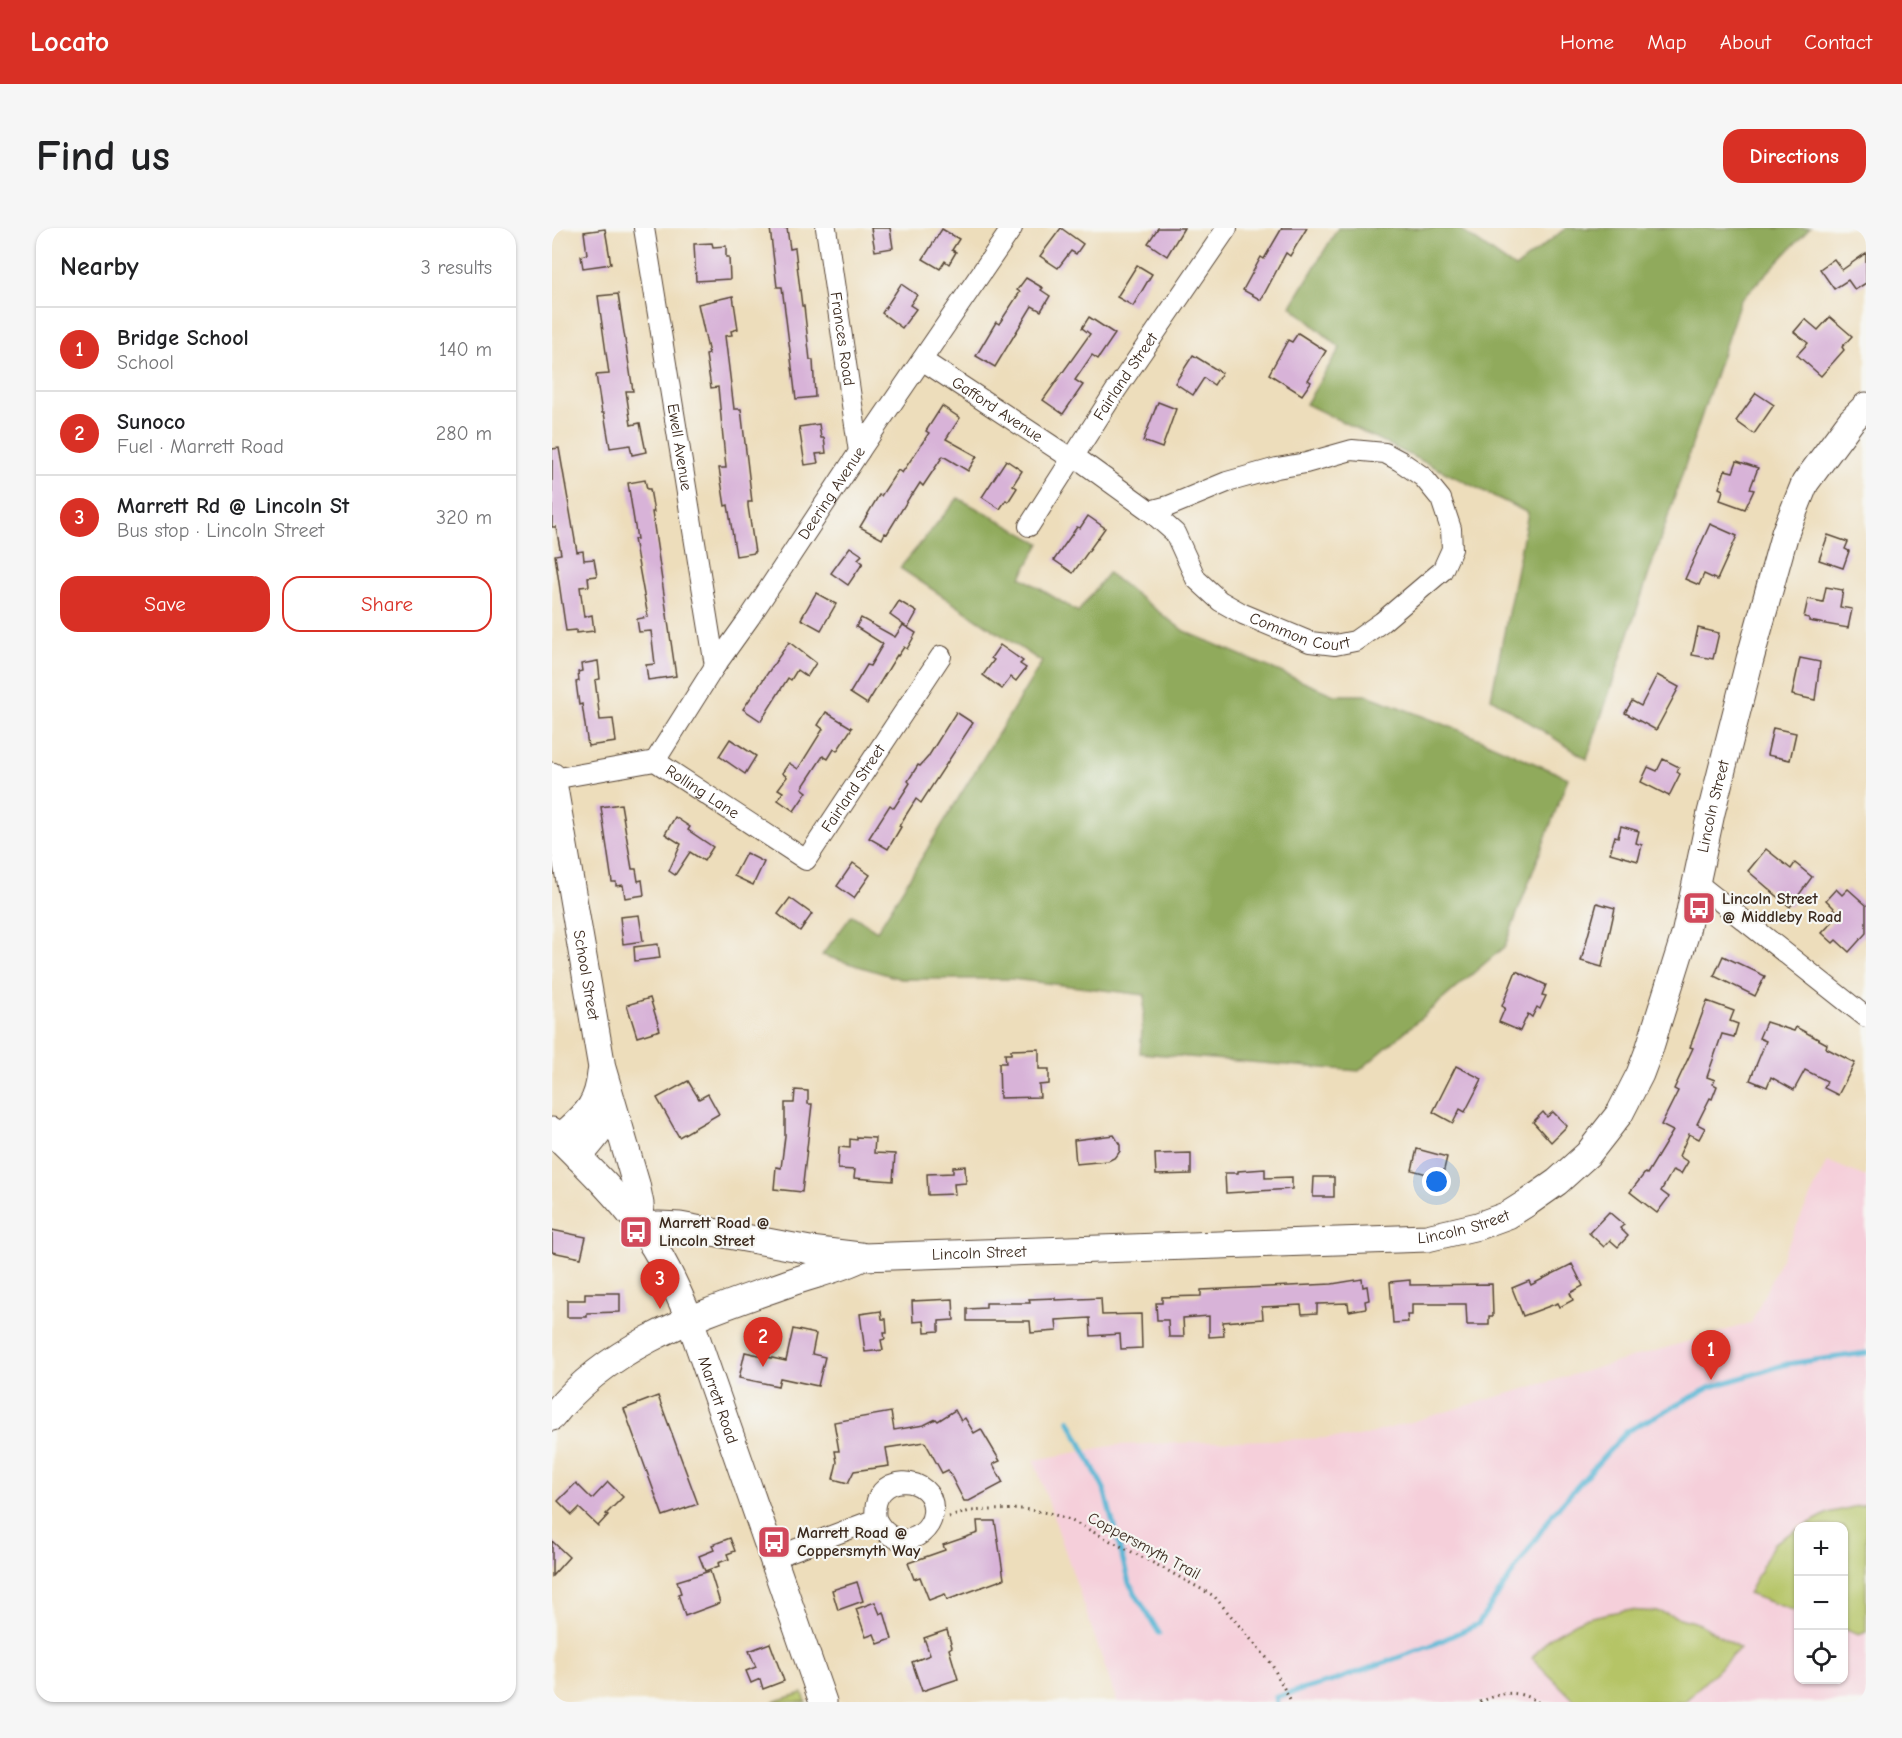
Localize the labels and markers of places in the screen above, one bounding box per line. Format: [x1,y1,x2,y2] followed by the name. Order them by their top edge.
[1681,890,1717,926] bus stop icon: Lincoln Street @ Middleby Road
[1722,890,1842,926] place label: Lincoln Street @ Middleby Road
[618,1214,654,1250] bus stop icon: Marrett Road @ Lincoln Street
[659,1214,770,1250] place label: Marrett Road @ Lincoln Street
[640,1260,680,1309] pin: 3
[744,1318,782,1367] pin: 2
[1692,1330,1730,1380] pin: 1
[756,1524,792,1560] bus stop icon: Marrett Road @ Coppersmyth Way
[797,1524,921,1560] place label: Marrett Road @ Coppersmyth Way

